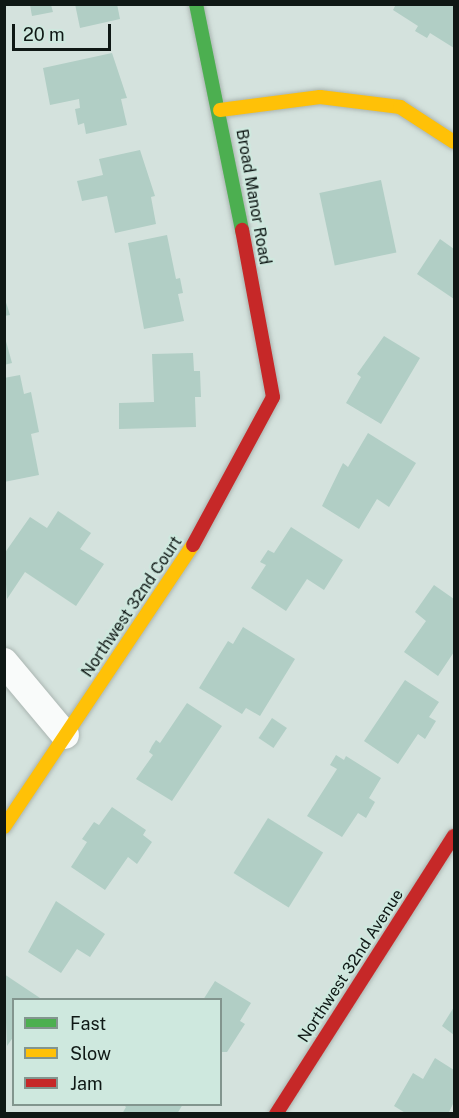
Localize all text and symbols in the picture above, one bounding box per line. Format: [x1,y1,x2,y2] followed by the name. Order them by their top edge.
[15,12,114,50] scale bar
[23,24,65,45] text: 20 m
[232,128,274,266] street label: Broad Manor Road
[78,533,186,681] street label: Northwest 32nd Court
[294,886,408,1046] street label: Northwest 32nd Avenue
[12,998,222,1106] legend
[70,1013,106,1034] text: Fast
[70,1043,111,1064] text: Slow
[70,1073,103,1094] text: Jam

